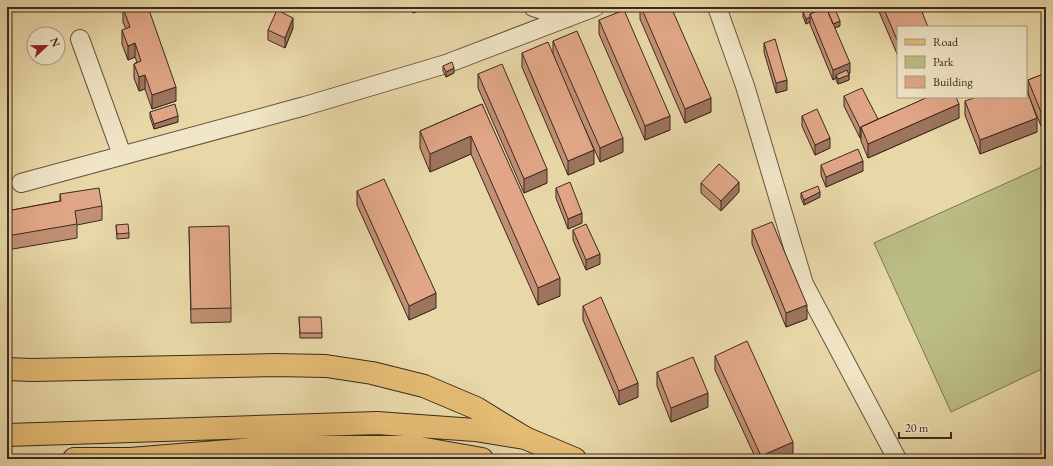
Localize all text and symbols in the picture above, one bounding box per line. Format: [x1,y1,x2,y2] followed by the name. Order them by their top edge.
[26,26,66,66] north arrow
[897,26,1027,98] legend
[933,34,959,50] text: Road
[47,36,63,49] text: N
[933,54,954,70] text: Park
[933,74,974,90] text: Building
[899,414,951,440] scale bar
[905,420,929,436] text: 20 m

